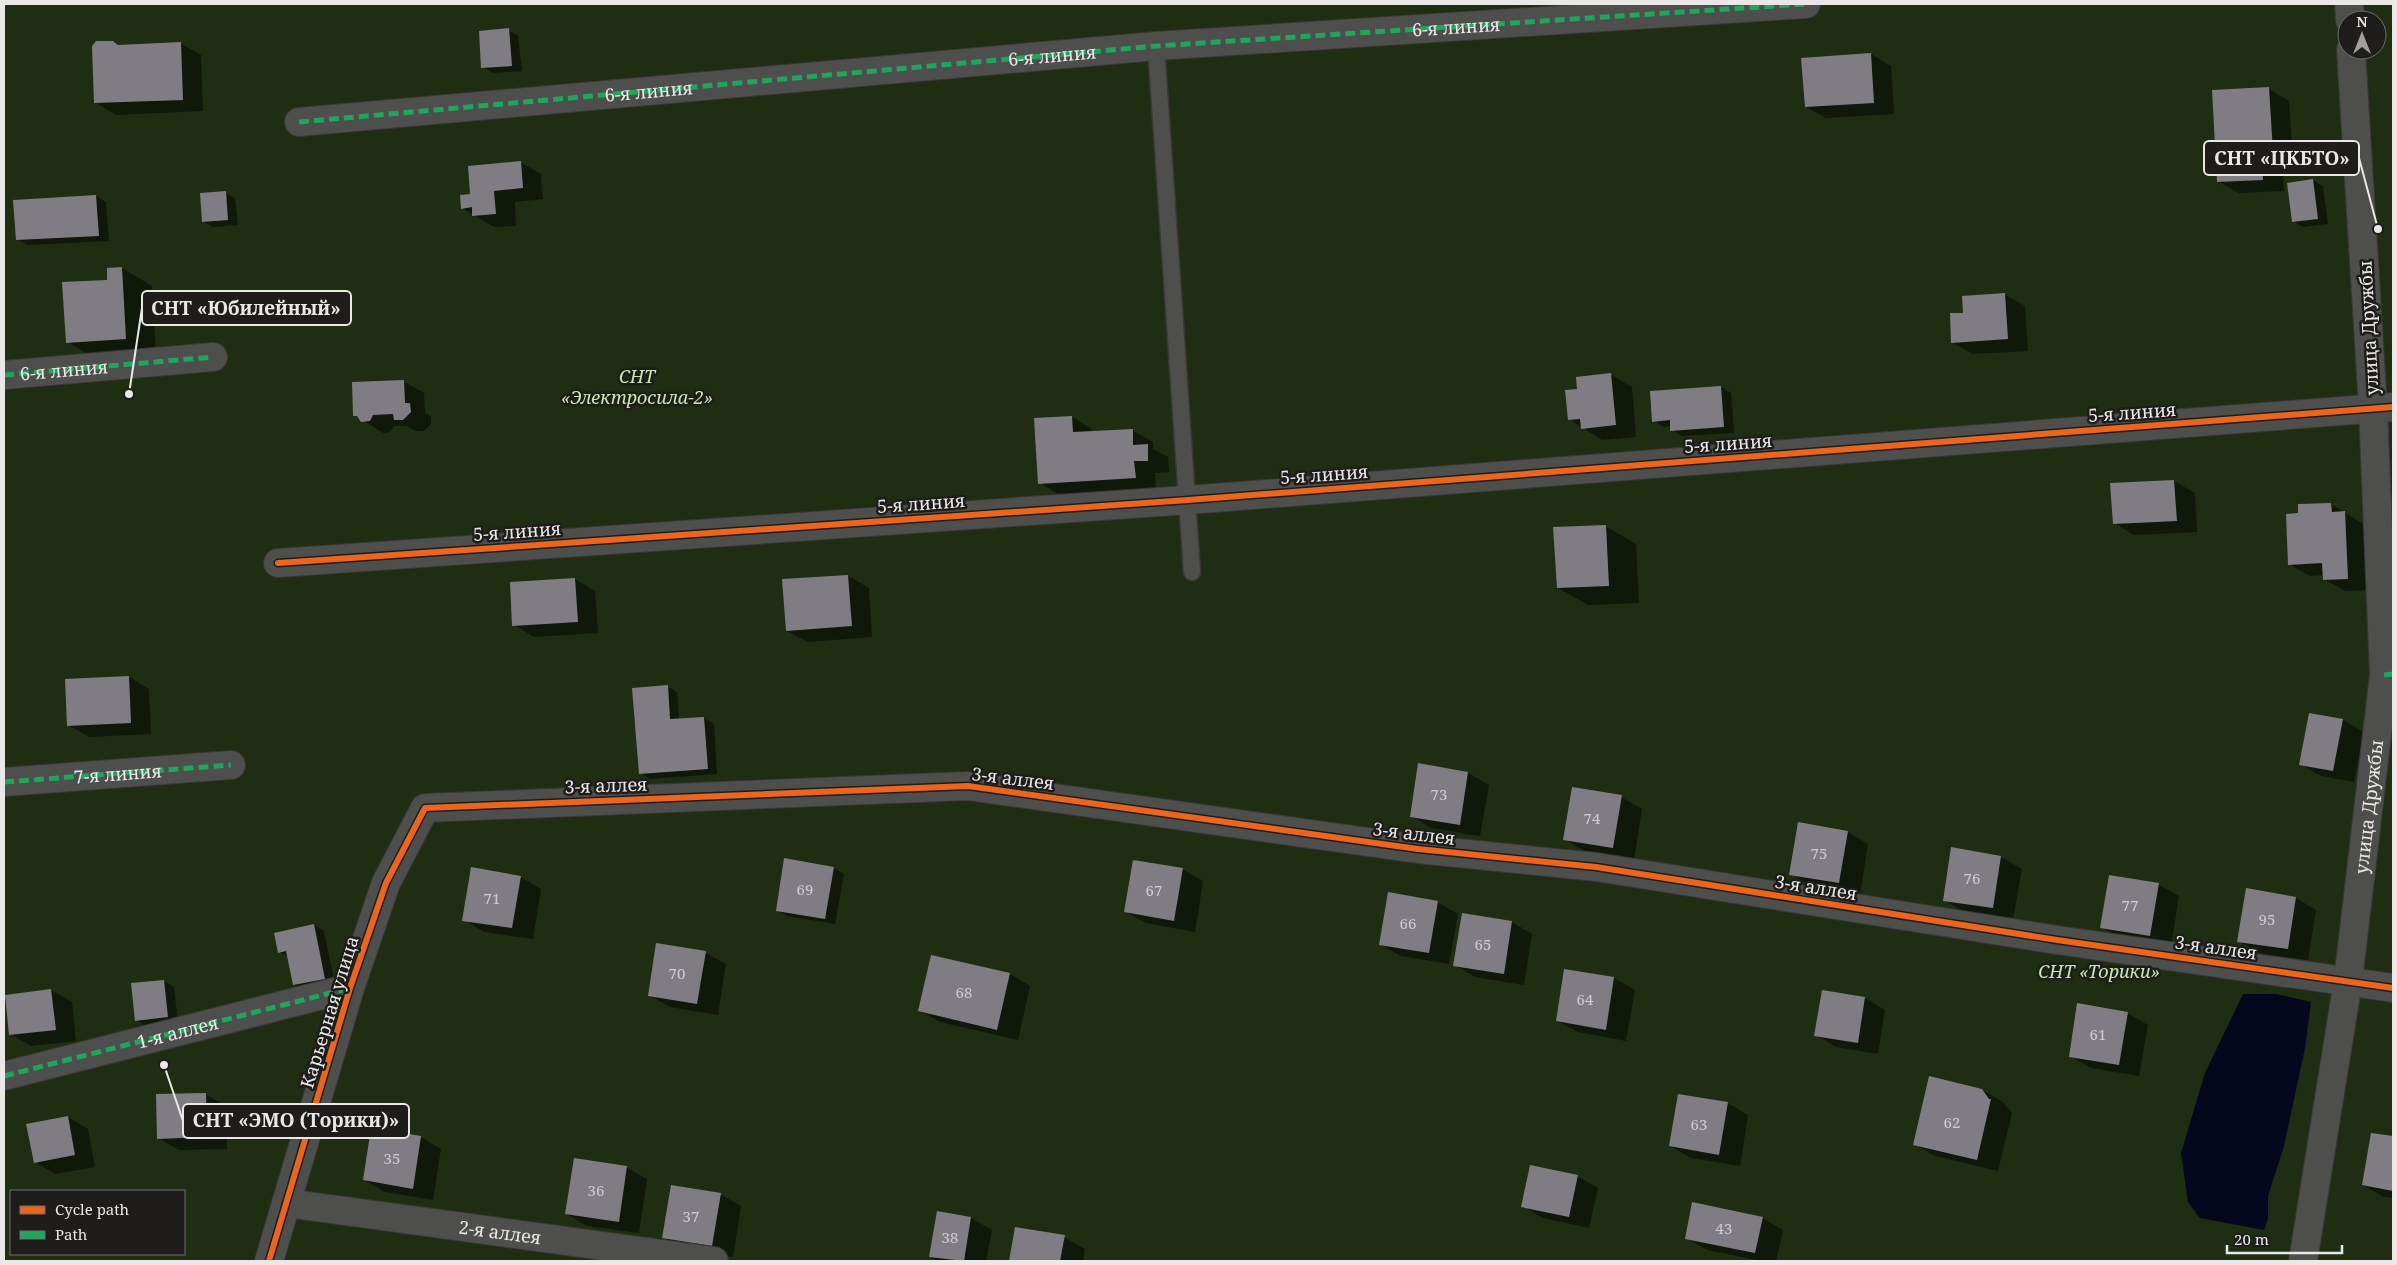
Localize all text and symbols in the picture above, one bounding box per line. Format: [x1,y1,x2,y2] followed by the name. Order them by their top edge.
[2337,10,2387,60] north arrow
[1411,12,1501,41] street label: 6-я линия
[2356,12,2368,31] text: N
[1007,39,1097,71] street label: 6-я линия
[604,75,694,107] street label: 6-я линия
[2204,141,2359,175] callout: СНТ «ЦКБТО»
[2214,145,2350,171] text: СНТ «ЦКБТО»
[2352,260,2384,396] street label: улица Дружбы
[142,291,351,325] callout: СНТ «Юбилейный»
[151,295,341,321] text: СНТ «Юбилейный»
[19,354,109,386] street label: 6-я линия
[561,364,713,409] park label: СНТ «Электросила-2»
[2087,397,2177,427] street label: 5-я линия
[1683,428,1773,458] street label: 5-я линия
[1279,459,1369,489] street label: 5-я линия
[876,488,966,518] street label: 5-я линия
[472,516,562,546] street label: 5-я линия
[2349,738,2388,875] street label: улица Дружбы
[73,758,163,789] street label: 7-я линия
[970,761,1056,795] street label: 3-я аллея
[564,772,648,798] street label: 3-я аллея
[1431,784,1447,804] house number: 73
[1584,808,1601,828] house number: 74
[1371,816,1457,850] street label: 3-я аллея
[1811,843,1827,863] house number: 75
[1964,868,1980,888] house number: 76
[1773,869,1859,905] street label: 3-я аллея
[797,879,813,899] house number: 69
[1146,880,1162,900] house number: 67
[484,888,500,908] house number: 71
[2122,895,2138,915] house number: 77
[2259,909,2275,929] house number: 95
[1400,913,1416,933] house number: 66
[2173,929,2259,965] street label: 3-я аллея
[294,933,364,1091] street label: Карьерная улица
[1475,934,1491,954] house number: 65
[2038,959,2160,983] park label: СНТ «Торики»
[669,963,685,983] house number: 70
[956,982,972,1002] house number: 68
[1577,989,1594,1009] house number: 64
[134,1010,221,1054] street label: 1-я аллея
[2090,1024,2106,1044] house number: 61
[183,1104,409,1138] callout: СНТ «ЭМО (Торики)»
[193,1107,399,1133] text: СНТ «ЭМО (Торики)»
[1944,1112,1960,1132] house number: 62
[1691,1114,1707,1134] house number: 63
[384,1148,400,1168] house number: 35
[588,1180,604,1200] house number: 36
[10,1190,185,1255] legend
[55,1199,130,1219] text: Cycle path
[683,1206,699,1226] house number: 37
[457,1215,543,1249] street label: 2-я аллея
[1716,1218,1732,1238] house number: 43
[2227,1222,2342,1254] scale bar
[55,1224,88,1244] text: Path
[942,1227,958,1247] house number: 38
[2234,1229,2269,1249] text: 20 m

